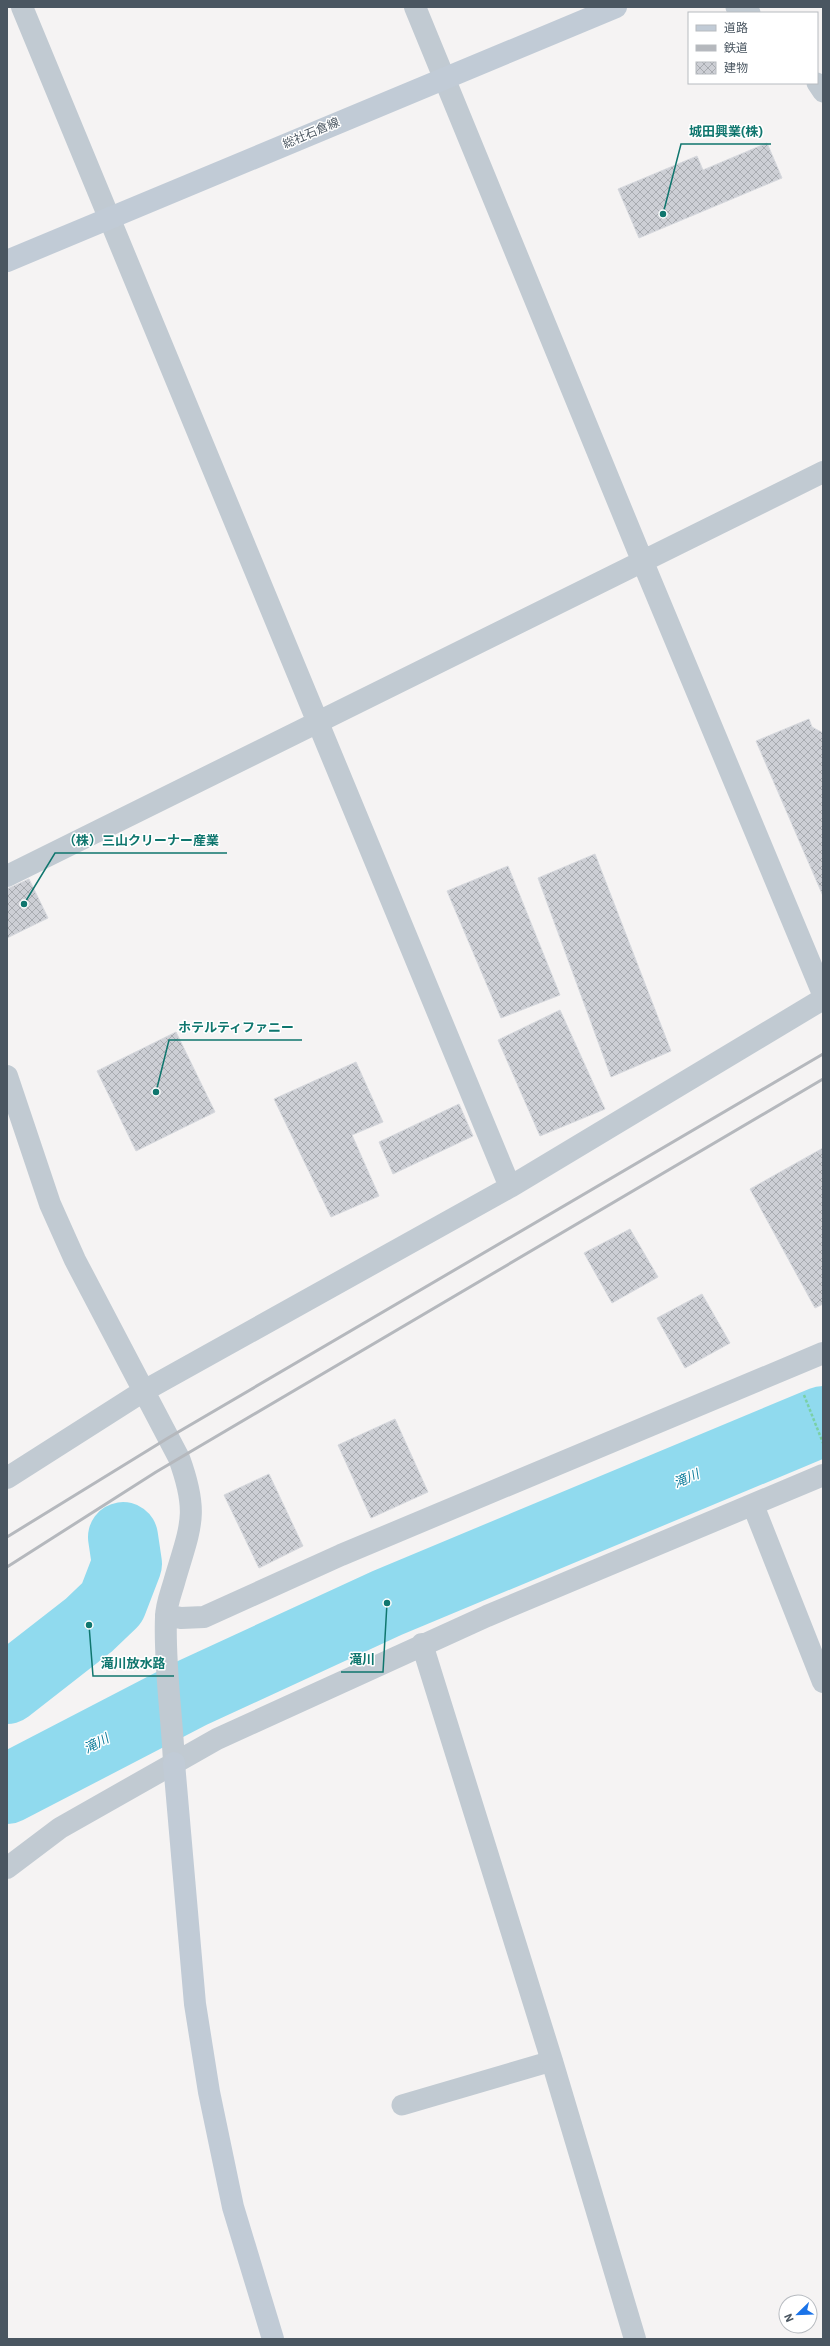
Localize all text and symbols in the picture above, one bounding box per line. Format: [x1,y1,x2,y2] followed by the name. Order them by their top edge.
[688,12,818,84] legend
[724,20,748,35] text: 道路
[724,40,748,55] text: 鉄道
[724,60,748,75] text: 建物
[280,114,341,151] street label: 総社石倉線
[681,119,771,144] callout: 城田興業(株)
[689,123,763,140] text: 城田興業(株)
[55,828,227,853] callout: （株）三山クリーナー産業
[63,832,219,849] text: （株）三山クリーナー産業
[169,1015,302,1040] callout: ホテルティファニー
[178,1019,294,1036] text: ホテルティファニー
[671,1465,703,1491] water label: 滝川
[341,1647,383,1672] callout: 滝川
[93,1651,174,1676] callout: 滝川放水路
[349,1651,375,1668] text: 滝川
[100,1655,166,1672] text: 滝川放水路
[81,1729,113,1757] water label: 滝川
[778,2294,818,2334] north arrow
[781,2311,797,2324] text: N

